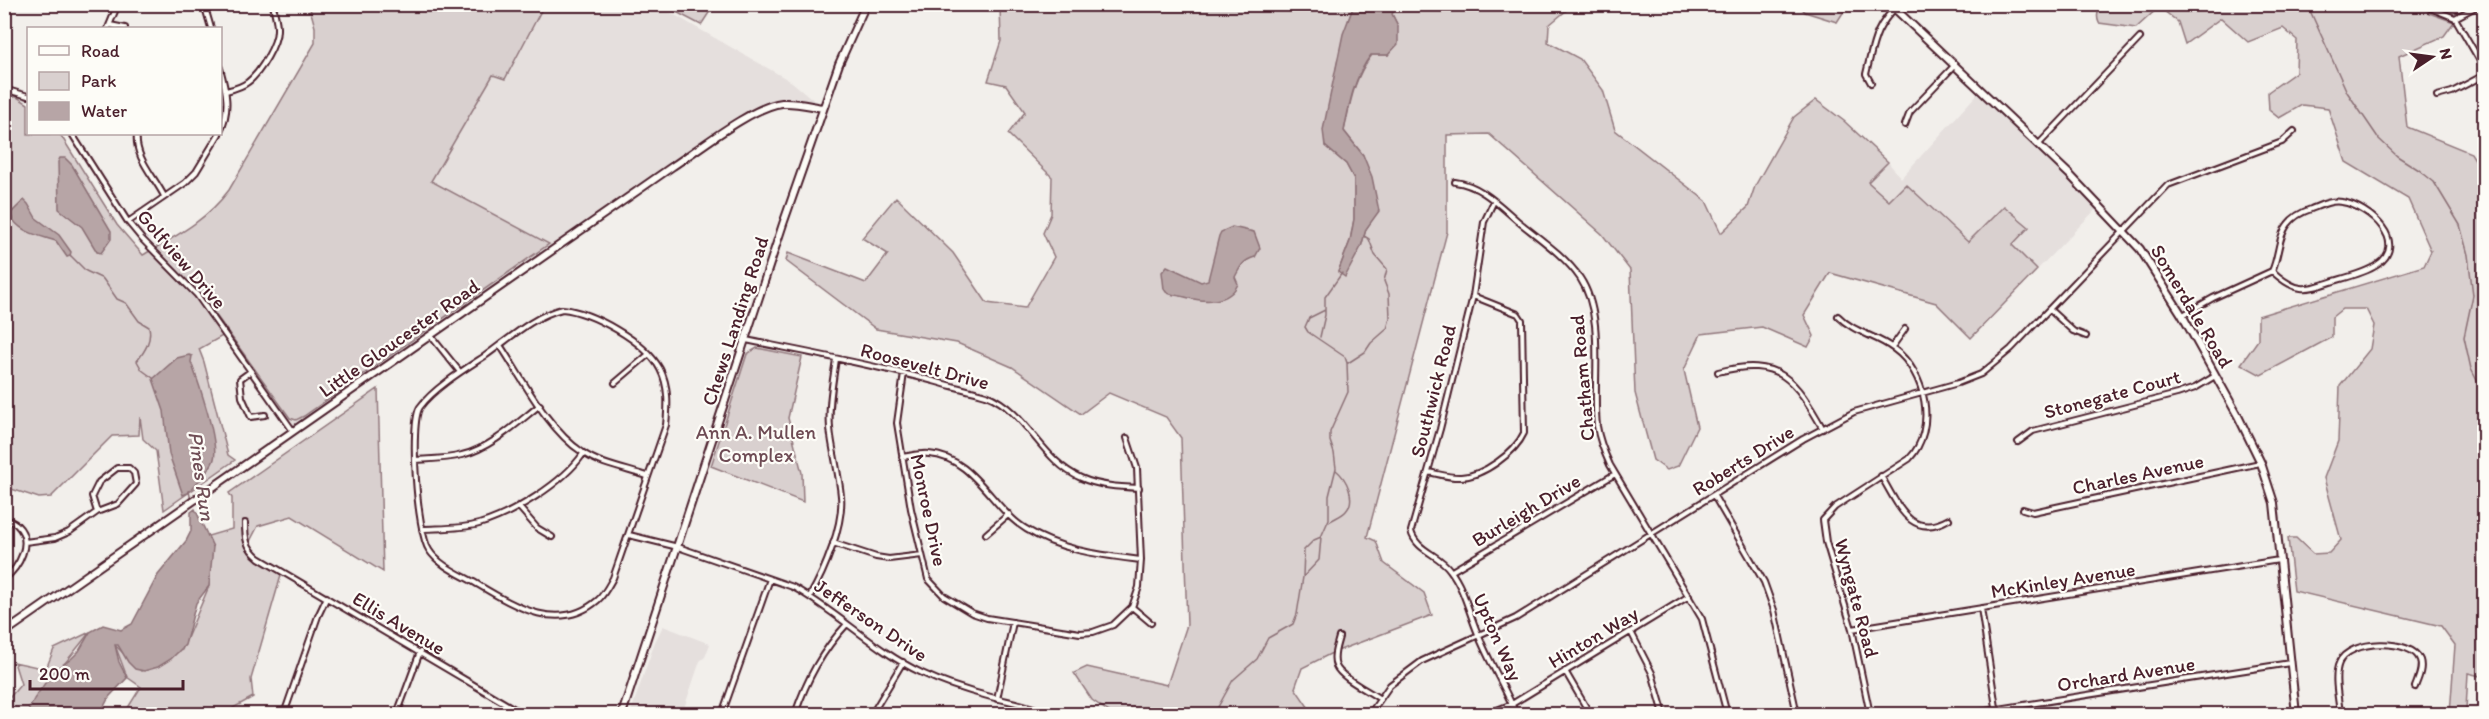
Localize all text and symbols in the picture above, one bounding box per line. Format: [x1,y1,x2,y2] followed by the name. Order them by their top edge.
[27,27,222,135] legend
[2402,27,2462,87] north arrow
[81,40,120,62] text: Road
[2436,46,2457,61] text: N
[81,70,116,92] text: Park
[81,100,127,122] text: Water
[132,204,232,314] street label: Golfview Drive
[696,233,774,408] street label: Chews Landing Road
[2146,240,2238,372] street label: Somerdale Road
[314,274,484,402] street label: Little Gloucester Road
[1564,314,1599,442] street label: Chatham Road
[1405,322,1461,460] street label: Southwick Road
[858,337,992,395] street label: Roosevelt Drive
[2041,364,2183,424] street label: Stonegate Court
[1688,419,1798,501] street label: Roberts Drive
[696,420,816,467] park label: Ann A. Mullen Complex
[183,430,221,523] water label: Pines Run
[2070,448,2206,500] street label: Charles Avenue
[905,452,953,568] street label: Monroe Drive
[1467,468,1585,552] street label: Burleigh Drive
[1830,536,1885,661] street label: Wyngate Road
[1989,557,2137,603] street label: McKinley Avenue
[810,573,932,667] street label: Jefferson Drive
[348,586,450,660] street label: Ellis Avenue
[1468,589,1528,685] street label: Upton Way
[1544,600,1643,673] street label: Hinton Way
[2055,651,2197,697] street label: Orchard Avenue
[30,653,183,691] scale bar
[39,663,90,685] text: 200 m

